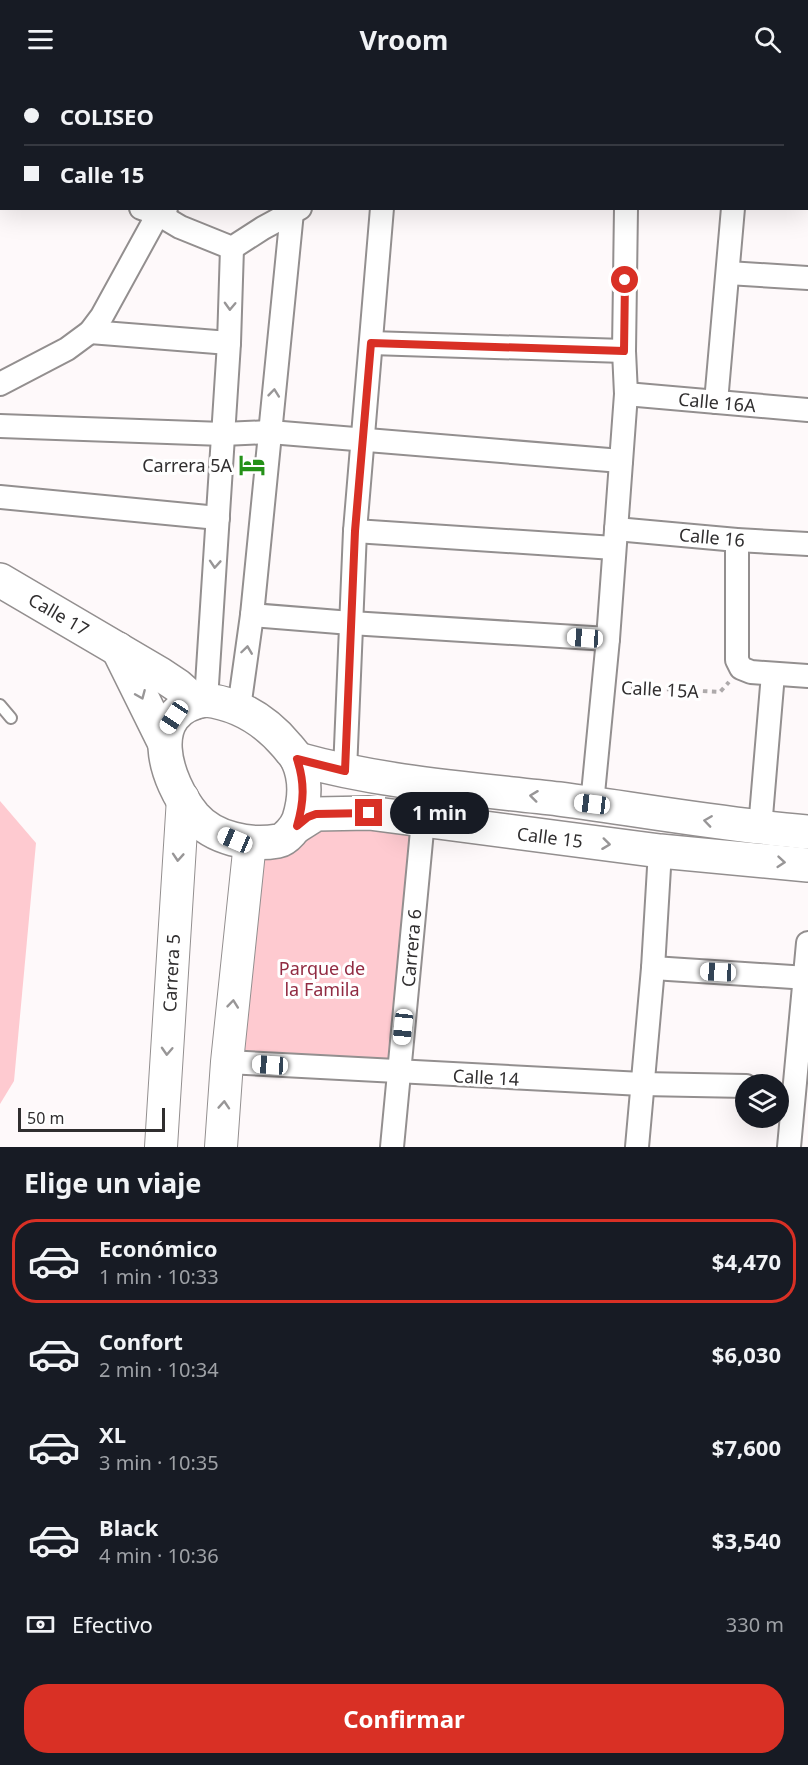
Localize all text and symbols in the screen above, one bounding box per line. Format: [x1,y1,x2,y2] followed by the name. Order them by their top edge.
[360,21,448,58] text: Vroom
[24,23,57,56] icon: menu
[751,23,784,56] icon: search
[60,101,154,131] text: COLISEO
[60,159,144,189] text: Calle 15
[611,266,638,293] route start
[224,302,236,311] one-way arrow
[677,387,757,417] street label: Calle 16A
[267,389,280,398] one-way arrow
[237,450,267,480] hotel icon: Carrera 5A
[142,453,232,477] place label: Carrera 5A
[678,522,746,552] street label: Calle 16
[208,559,221,568] one-way arrow
[24,587,94,641] street label: Calle 17
[566,628,604,648] car
[241,645,253,655] one-way arrow
[621,675,700,703] street label: Calle 15A
[134,689,146,700] one-way arrow
[156,697,192,737] car
[529,791,538,803] one-way arrow
[390,792,489,834] callout: 1 min
[573,793,611,815] car
[355,799,382,826] route end
[412,799,467,826] text: 1 min
[704,815,713,827] one-way arrow
[516,821,584,853] street label: Calle 15
[215,825,255,855] car
[601,838,610,850] one-way arrow
[172,852,185,861] one-way arrow
[777,855,786,868] one-way arrow
[396,908,426,988] street label: Carrera 6
[157,933,185,1013] street label: Carrera 5
[279,956,365,1001] park label: Parque de la Famila
[700,962,736,982] car
[226,1000,239,1009] one-way arrow
[392,1008,414,1046] car
[160,1047,173,1056] one-way arrow
[251,1055,289,1075] car
[452,1063,520,1091] street label: Calle 14
[735,1074,789,1128] map controls
[735,1074,789,1128] button: layers
[217,1100,230,1109] one-way arrow
[18,1105,165,1132] scale bar
[27,1107,64,1129] text: 50 m
[24,1164,201,1201] text: Elige un viaje
[99,1233,218,1263] text: Económico
[27,1234,81,1288] icon: car
[712,1246,781,1276] text: $4,470
[99,1263,219,1290] text: 1 min · 10:33
[99,1326,183,1356] text: Confort
[27,1327,81,1381] icon: car
[712,1339,781,1369] text: $6,030
[99,1356,219,1383] text: 2 min · 10:34
[99,1419,126,1449] text: XL
[27,1420,81,1474] icon: car
[712,1432,781,1462] text: $7,600
[99,1449,219,1476] text: 3 min · 10:35
[99,1512,158,1542] text: Black
[27,1513,81,1567] icon: car
[712,1525,781,1555] text: $3,540
[99,1542,219,1569] text: 4 min · 10:36
[24,1608,57,1641] icon: cash
[72,1609,153,1639] text: Efectivo
[726,1611,784,1638] text: 330 m
[24,1684,784,1753] button: Confirmar

